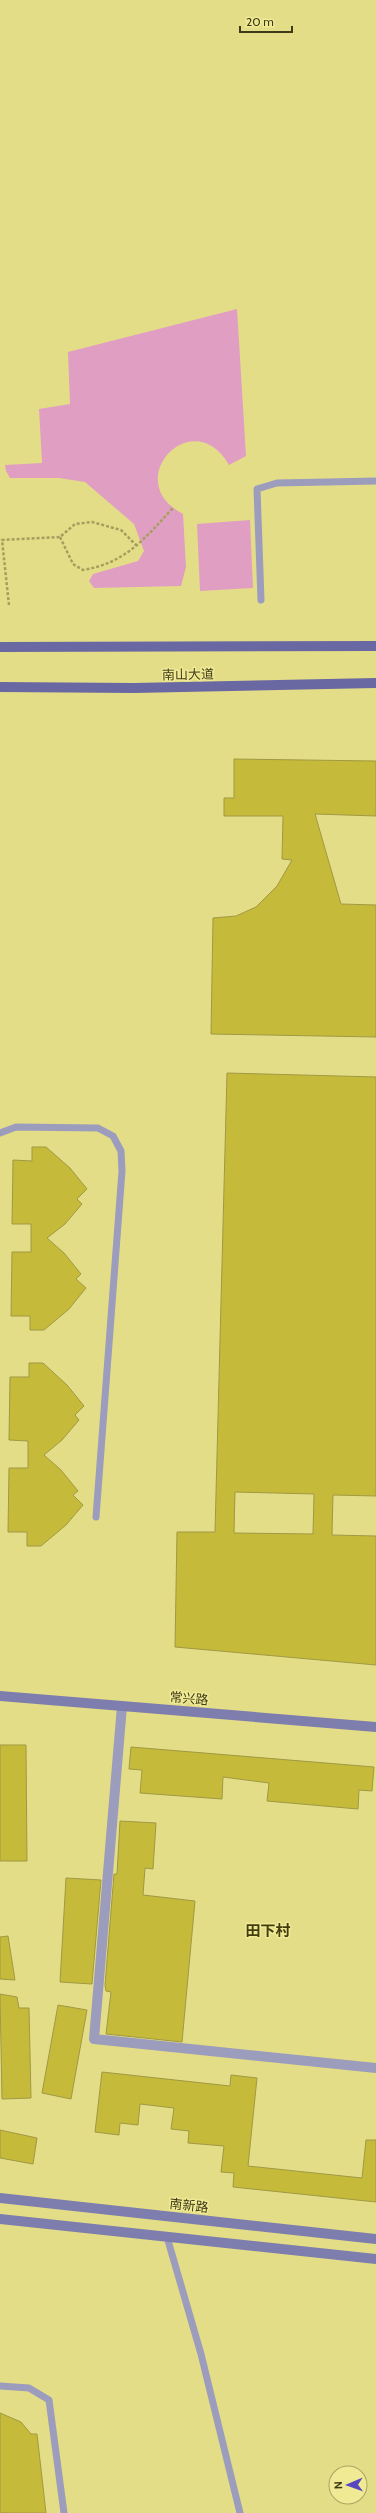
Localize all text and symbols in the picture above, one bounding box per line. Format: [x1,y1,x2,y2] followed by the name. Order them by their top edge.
[240,8,292,34] scale bar
[246,14,274,29] text: 20 m
[162,666,214,682] street label: 南山大道
[169,1688,209,1708] street label: 常兴路
[245,1922,291,1940] district label: 田下村
[169,2195,209,2215] street label: 南新路
[328,2465,368,2505] north arrow
[331,2481,345,2489] text: N

